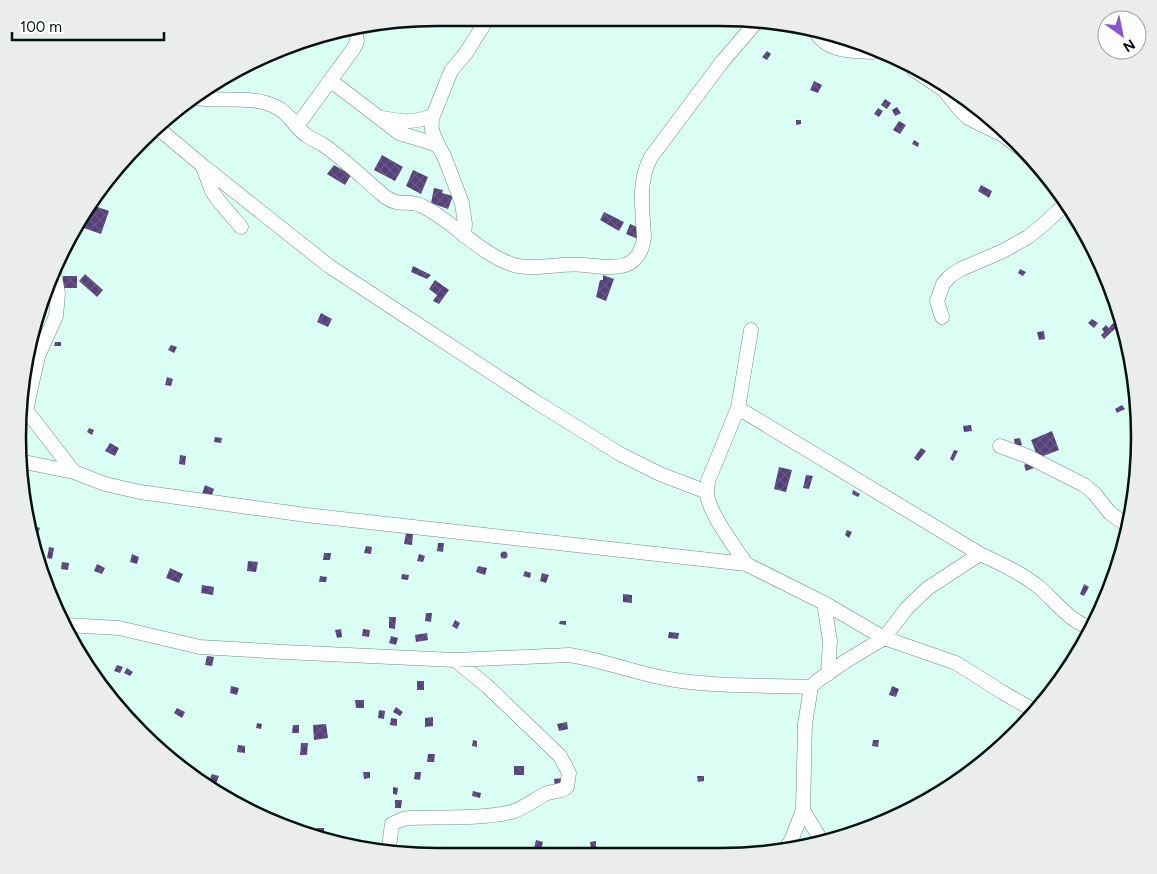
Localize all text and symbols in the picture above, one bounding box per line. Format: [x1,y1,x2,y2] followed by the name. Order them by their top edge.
[12,10,165,42] scale bar
[1097,10,1147,60] north arrow
[20,18,62,36] text: 100 m
[1120,35,1138,56] text: N

